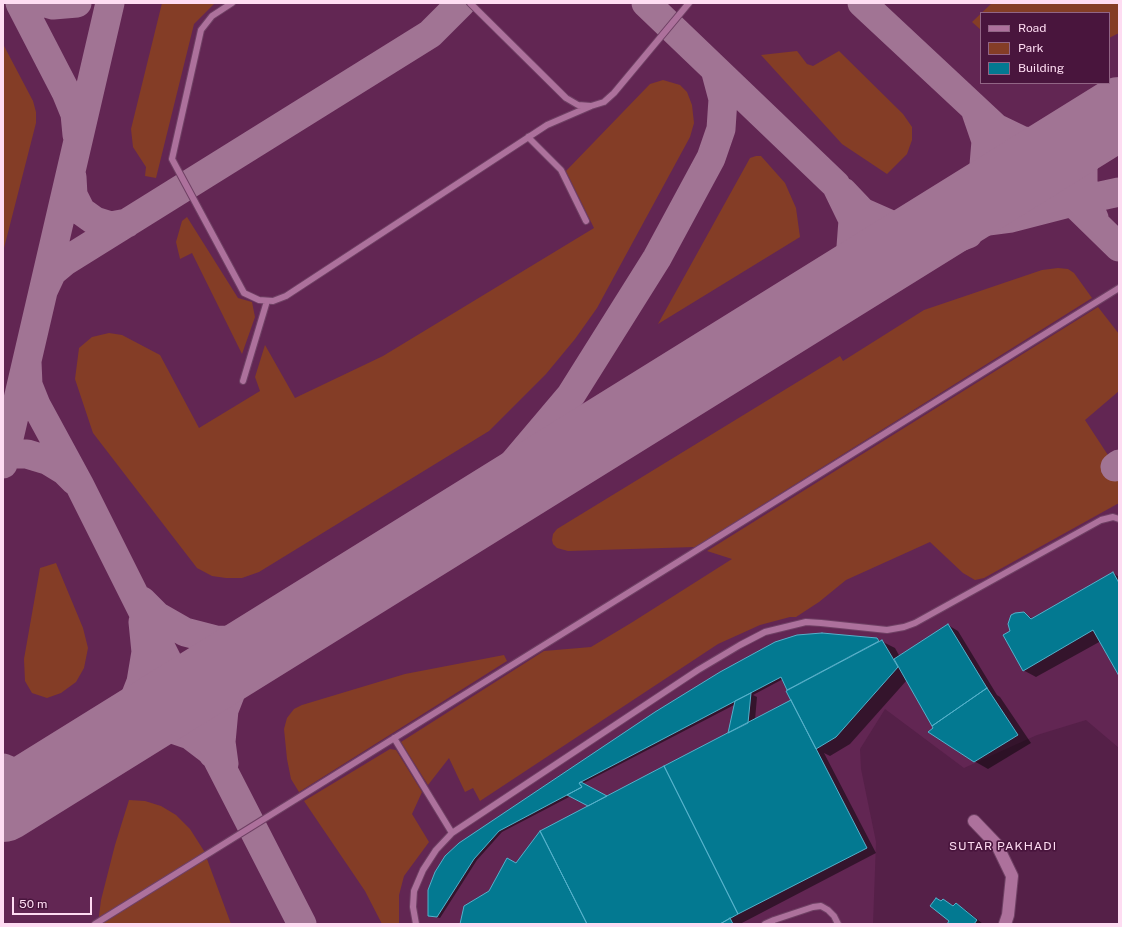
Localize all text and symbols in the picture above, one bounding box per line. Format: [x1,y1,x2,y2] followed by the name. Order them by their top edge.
[980,12,1110,84] legend
[1018,21,1046,35] text: Road
[1018,41,1044,55] text: Park
[1018,61,1064,75] text: Building
[949,839,1057,853] district label: SUTAR PAKHADI
[14,889,94,915] scale bar
[19,897,47,911] text: 50 m

